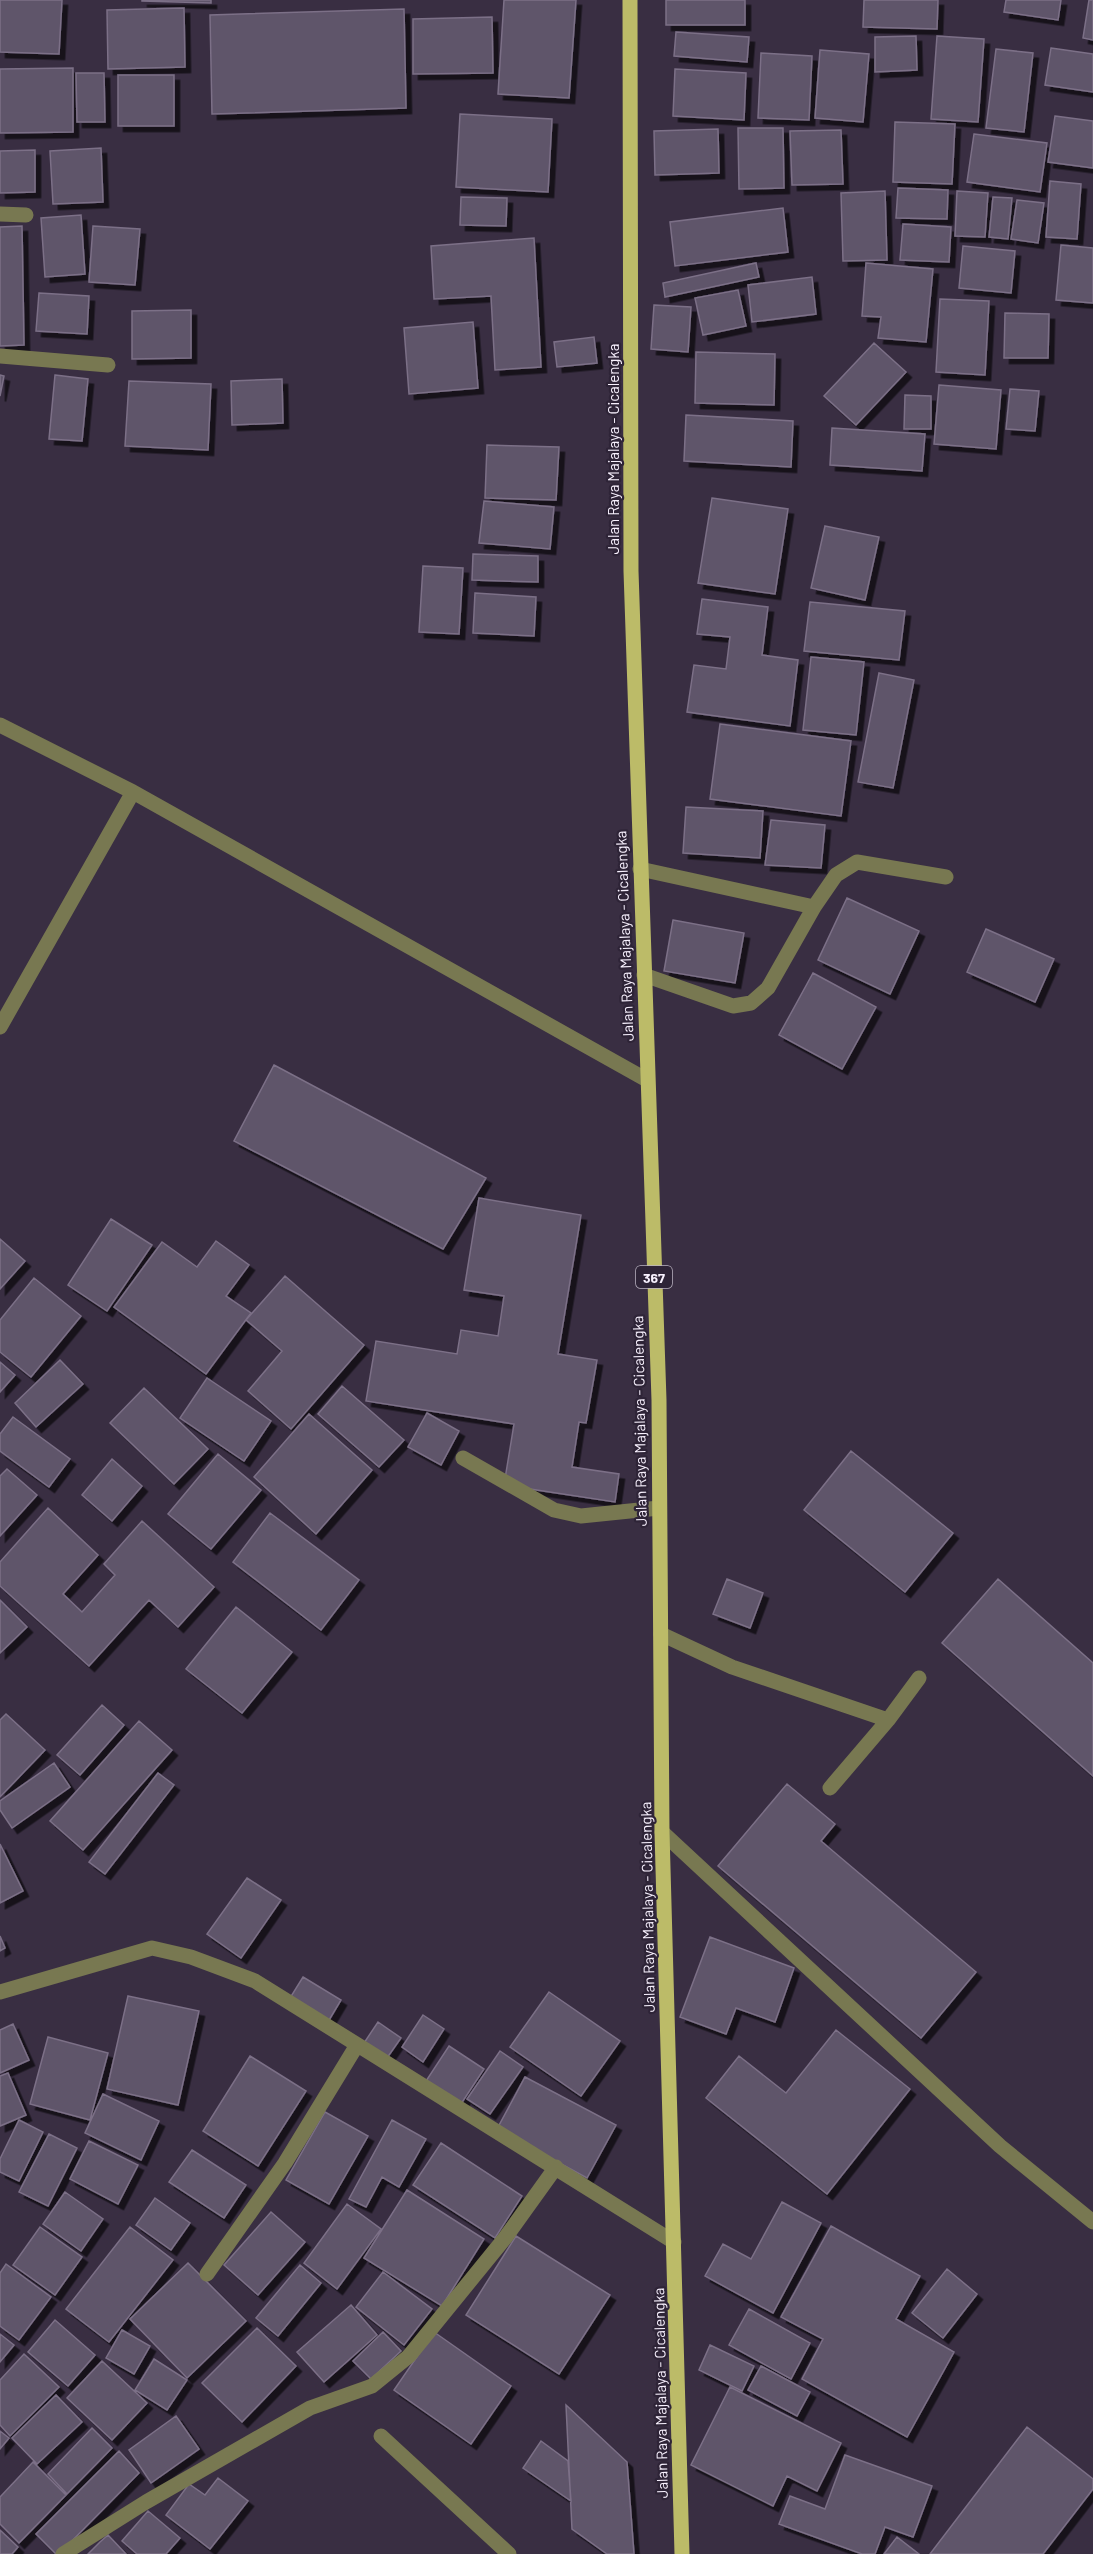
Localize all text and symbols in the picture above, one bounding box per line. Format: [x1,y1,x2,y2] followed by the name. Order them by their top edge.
[604,344,622,554] street label: Jalan Raya Majalaya - Cicalengka
[611,830,637,1042] street label: Jalan Raya Majalaya - Cicalengka
[636,1266,672,1288] road number: 367
[628,1315,650,1527] street label: Jalan Raya Majalaya - Cicalengka
[636,1801,658,2013] street label: Jalan Raya Majalaya - Cicalengka
[649,2287,671,2499] street label: Jalan Raya Majalaya - Cicalengka

